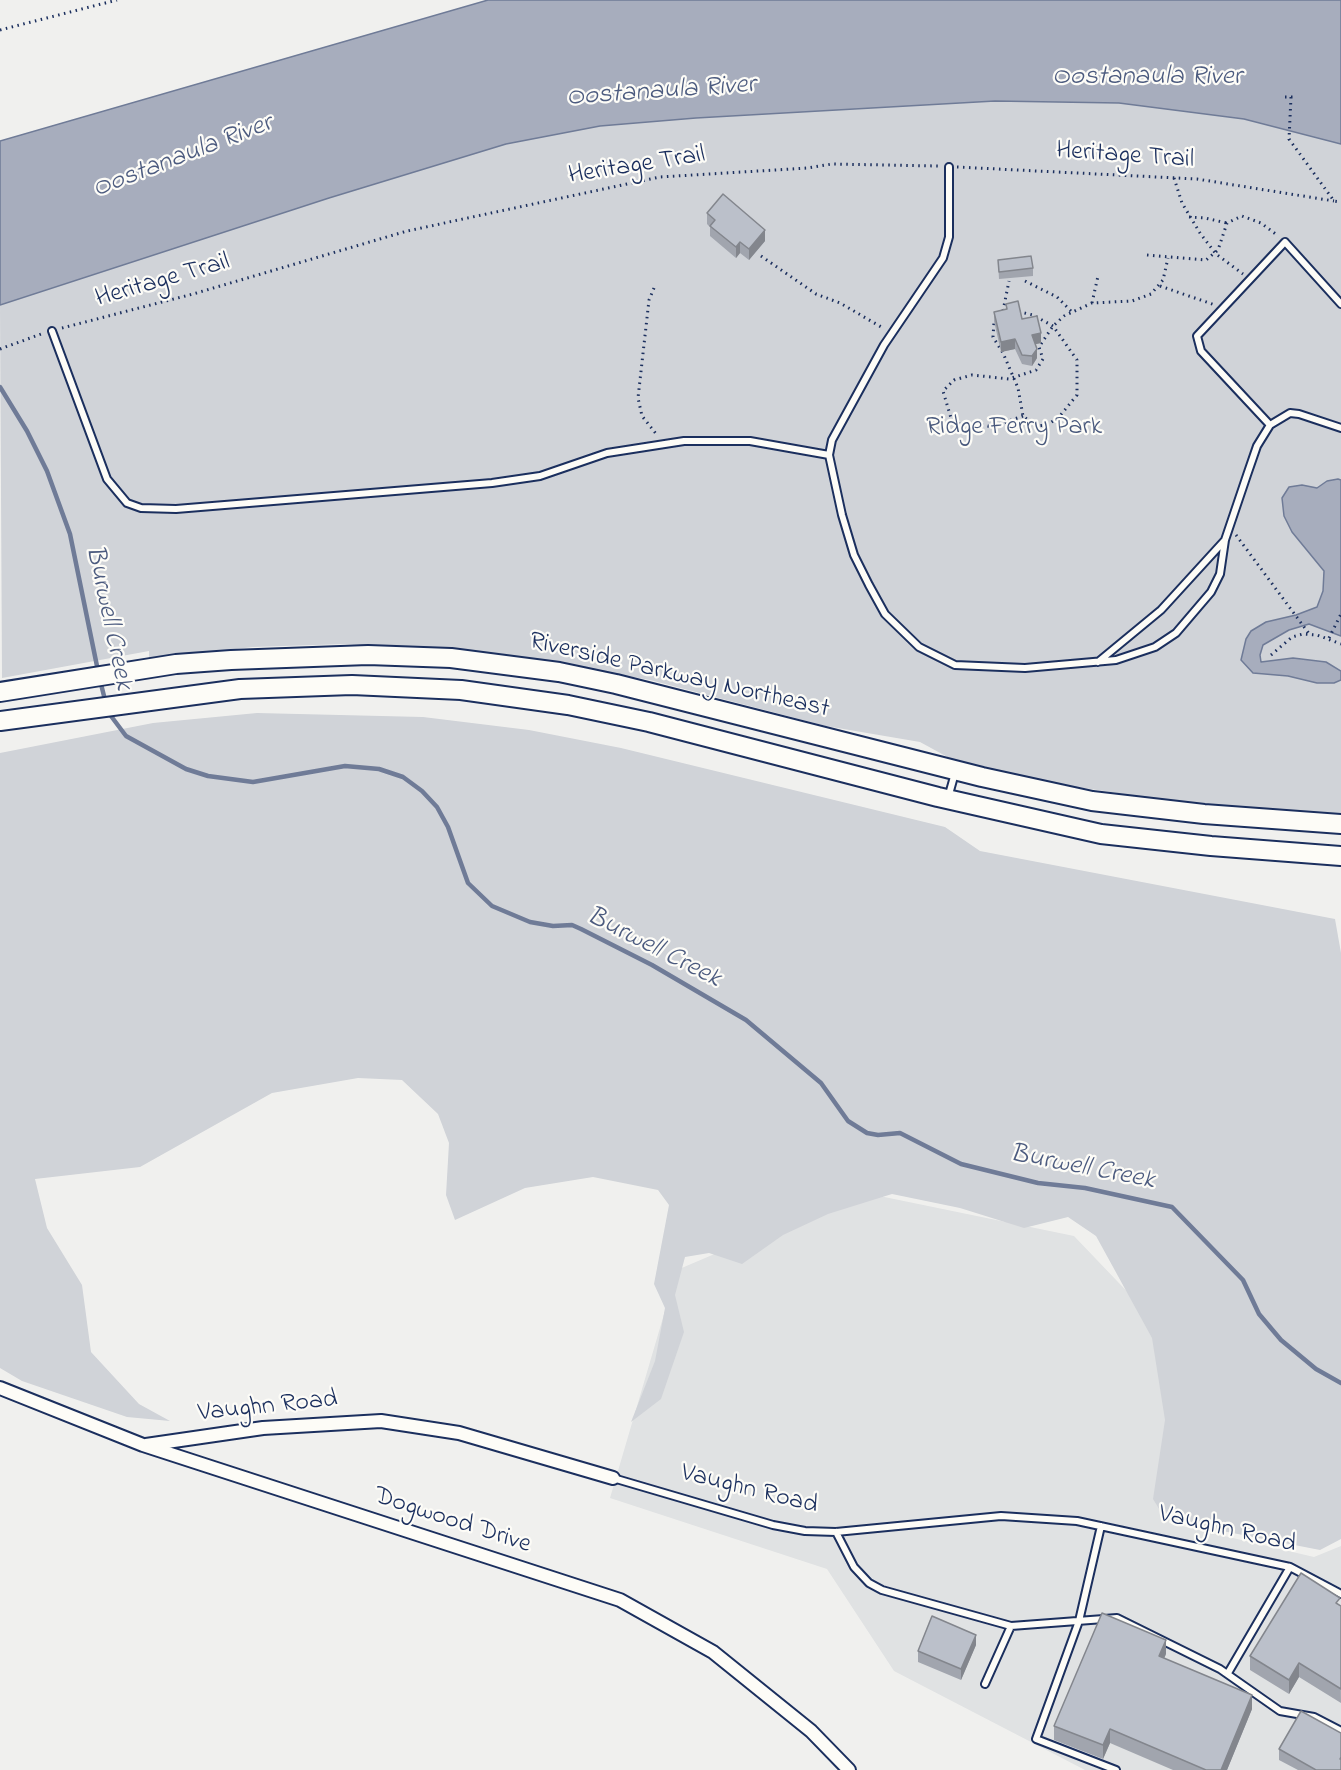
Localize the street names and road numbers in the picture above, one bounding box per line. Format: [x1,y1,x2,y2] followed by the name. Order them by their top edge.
[1055,137,1195,177] street label: Heritage Trail
[566,141,708,193] street label: Heritage Trail
[92,248,234,316] street label: Heritage Trail
[526,627,832,727] street label: Riverside Parkway Northeast
[197,1385,339,1431] street label: Vaughn Road
[677,1459,821,1523] street label: Vaughn Road
[369,1482,535,1562] street label: Dogwood Drive
[1155,1500,1299,1562] street label: Vaughn Road

